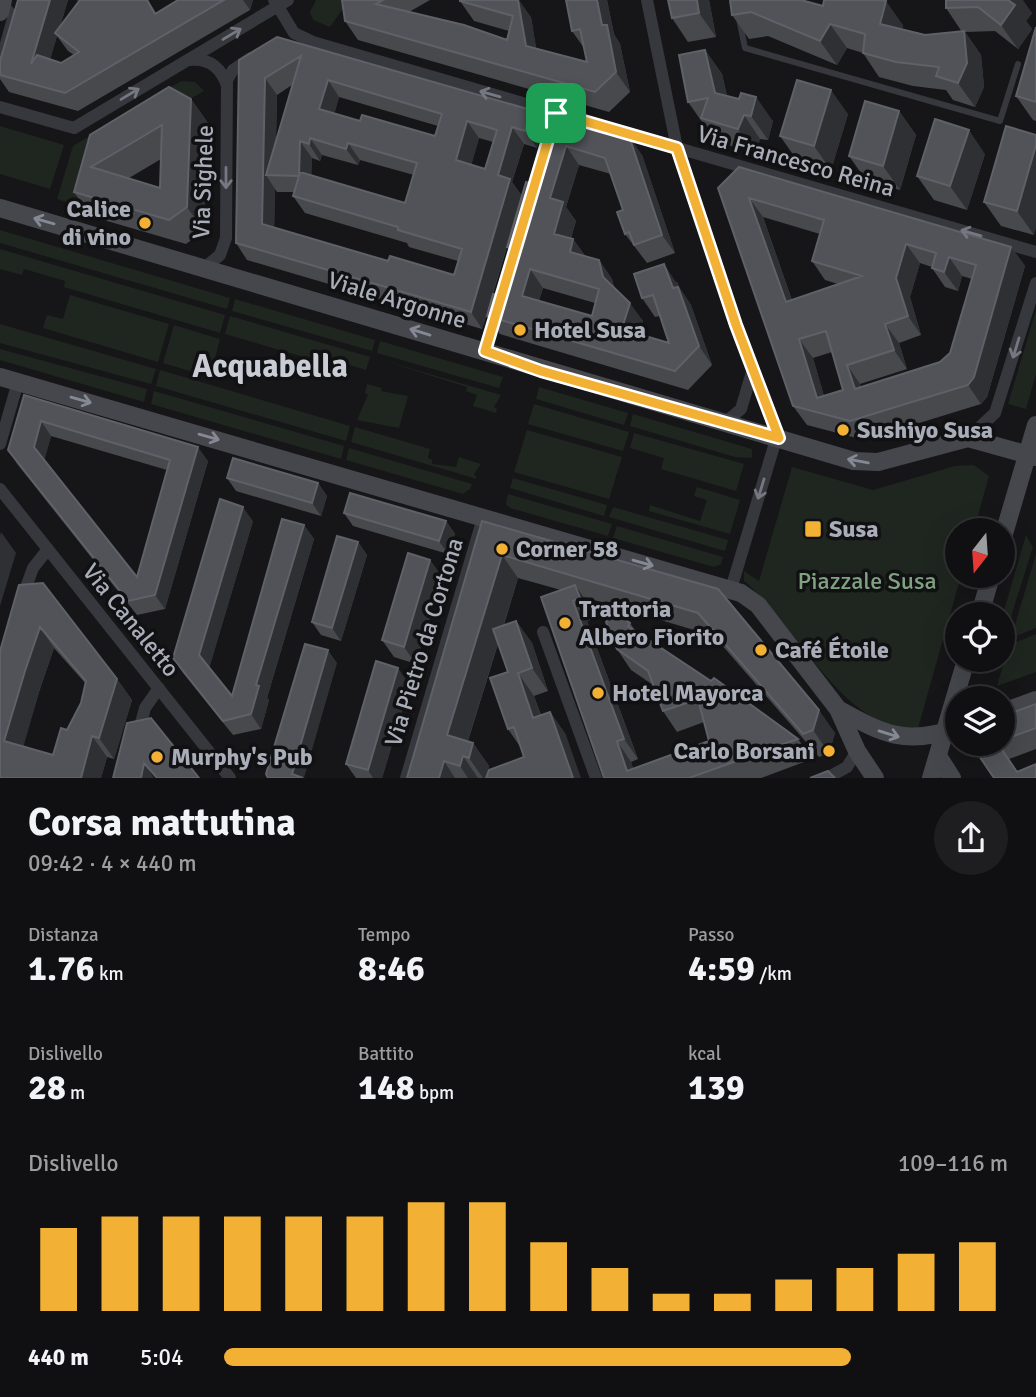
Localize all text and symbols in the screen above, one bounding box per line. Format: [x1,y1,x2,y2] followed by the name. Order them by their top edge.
[221,26,241,40] one-way arrow
[526,83,586,143] pin
[479,86,501,99] one-way arrow
[120,87,140,101] one-way arrow
[537,94,575,132] icon: arrive
[694,118,898,204] street label: Via Francesco Reina
[186,124,220,240] street label: Via Sighele
[219,167,233,190] one-way arrow
[62,194,131,252] place label: Calice di vino
[34,214,56,227] one-way arrow
[137,215,153,231] marker: Calice di vino
[960,226,982,239] one-way arrow
[324,265,470,335] street label: Viale Argonne
[534,315,646,345] place label: Hotel Susa
[512,322,528,338] marker: Hotel Susa
[409,325,431,338] one-way arrow
[1009,337,1022,359] one-way arrow
[192,347,348,386] district label: Acquabella
[69,394,92,407] one-way arrow
[857,415,993,445] place label: Sushiyo Susa
[835,422,851,438] marker: Sushiyo Susa
[197,431,220,444] one-way arrow
[847,454,870,467] one-way arrow
[753,477,766,499] one-way arrow
[829,514,879,544] place label: Susa
[945,518,1015,588] north arrow
[945,518,1015,756] map controls
[803,519,823,539] marker: Susa
[378,534,470,750] street label: Via Pietro da Cortona
[516,534,618,564] place label: Corner 58
[494,541,510,557] marker: Corner 58
[76,557,186,683] street label: Via Canaletto
[631,558,653,571] one-way arrow
[797,566,937,596] park label: Piazzale Susa
[579,594,724,652] place label: Trattoria Albero Fiorito
[945,602,1015,672] button: locate
[557,615,573,631] marker: Trattoria Albero Fiorito
[775,635,889,665] place label: Café Étoile
[753,642,769,658] marker: Café Étoile
[612,678,764,708] place label: Hotel Mayorca
[590,685,606,701] marker: Hotel Mayorca
[945,686,1015,756] button: layers
[878,728,900,741] one-way arrow
[673,736,815,766] place label: Carlo Borsani
[171,742,313,772] place label: Murphy's Pub
[821,743,837,759] marker: Carlo Borsani
[149,749,165,765] marker: Murphy's Pub
[28,799,296,846] text: Corsa mattutina
[934,801,1008,875] button: share
[28,849,197,878] text: 09:42 · 4 × 440 m
[28,923,99,947] text: Distanza
[358,923,410,947] text: Tempo
[688,923,735,947] text: Passo
[28,947,95,990] text: 1.76
[358,947,425,990] text: 8:46
[688,947,755,990] text: 4:59
[95,962,124,986] text: km
[755,962,792,986] text: /km
[28,1042,103,1066] text: Dislivello
[358,1042,414,1066] text: Battito
[688,1042,721,1066] text: kcal
[28,1066,66,1109] text: 28
[358,1066,415,1109] text: 148
[688,1066,745,1109] text: 139
[66,1081,85,1105] text: m
[415,1081,454,1105] text: bpm
[28,1149,119,1178] text: Dislivello
[898,1149,1008,1178] text: 109–116 m
[28,1343,89,1372] text: 440 m
[140,1343,183,1372] text: 5:04

